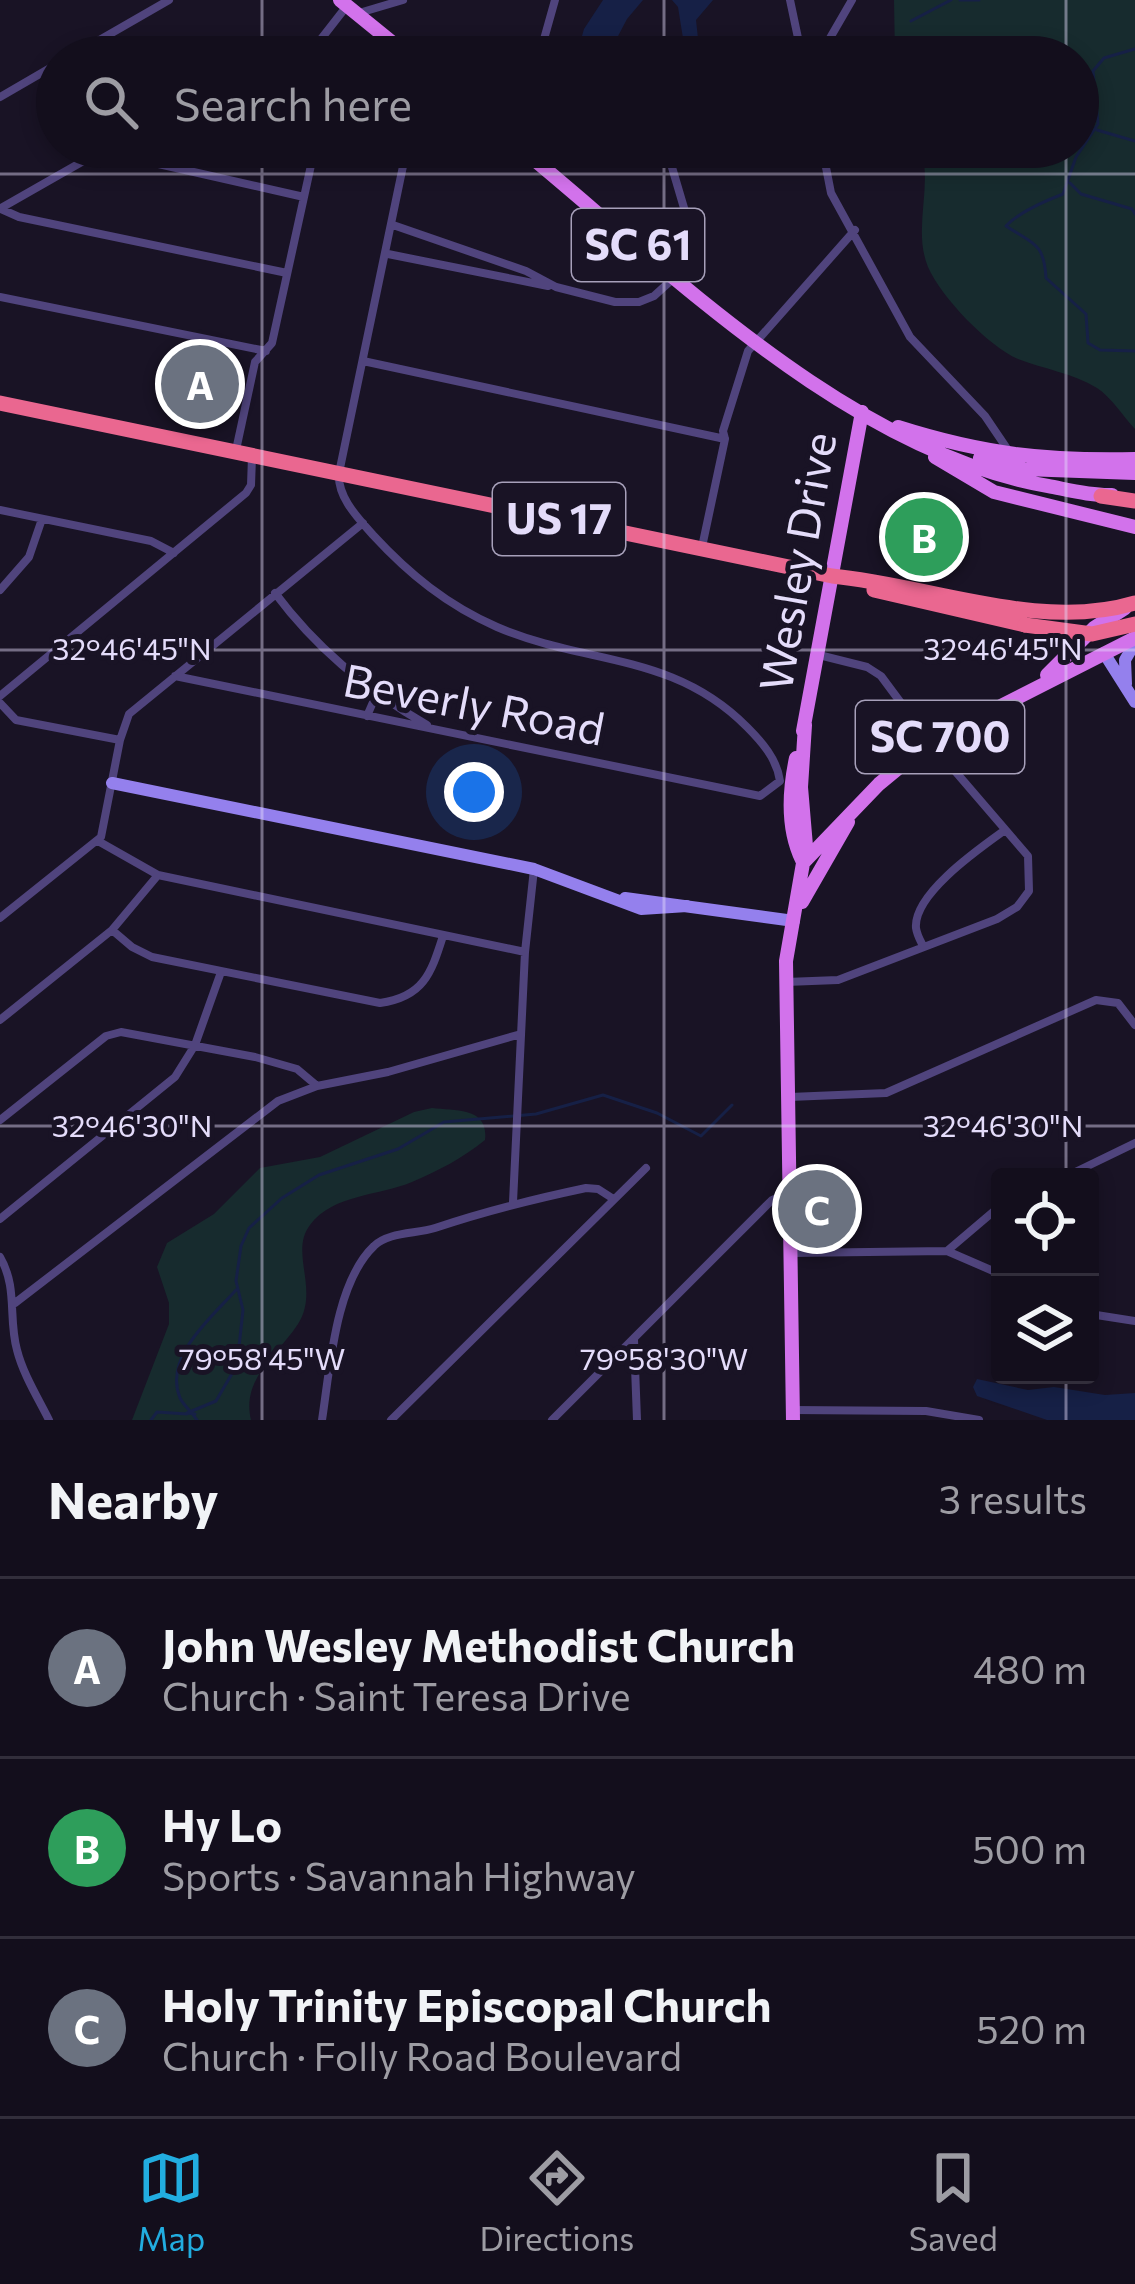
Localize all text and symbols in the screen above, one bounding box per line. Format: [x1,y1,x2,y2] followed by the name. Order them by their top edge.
[36,36,1099,168] search box
[78,69,144,135] icon: search
[174,75,412,130] text: Search here
[572,209,704,281] road number: SC 61
[161,339,239,429] pin: A
[746,428,845,695] street label: Wesley Drive
[493,483,625,555] road number: US 17
[885,492,963,582] pin: B
[52,629,212,666] text: 32°46'45"N
[923,629,1083,666] text: 32°46'45"N
[339,650,610,755] street label: Beverly Road
[856,701,1024,773] road number: SC 700
[444,762,504,822] your location
[52,1106,212,1143] text: 32°46'30"N
[923,1106,1083,1143] text: 32°46'30"N
[778,1164,856,1254] pin: C
[991,1168,1099,1384] map controls
[991,1168,1099,1276] button: locate
[991,1276,1099,1384] button: layers
[179,1339,345,1376] text: 79°58'45"W
[580,1339,748,1376] text: 79°58'30"W
[48,1467,218,1530] text: Nearby
[939,1474,1087,1522] text: 3 results
[162,1616,795,1671] text: John Wesley Methodist Church
[73,1644,101,1692] text: A
[973,1644,1087,1692] text: 480 m
[162,1671,631,1719] text: Church · Saint Teresa Drive
[162,1796,282,1851] text: Hy Lo
[74,1824,100,1872] text: B
[972,1824,1087,1872] text: 500 m
[162,1851,636,1899] text: Sports · Savannah Highway
[162,1976,772,2031] text: Holy Trinity Episcopal Church
[74,2004,100,2052] text: C
[976,2004,1087,2052] text: 520 m
[162,2031,682,2079] text: Church · Folly Road Boulevard
[137,2145,205,2258] tab: Map
[480,2145,634,2258] tab: Directions
[909,2145,998,2258] tab: Saved

